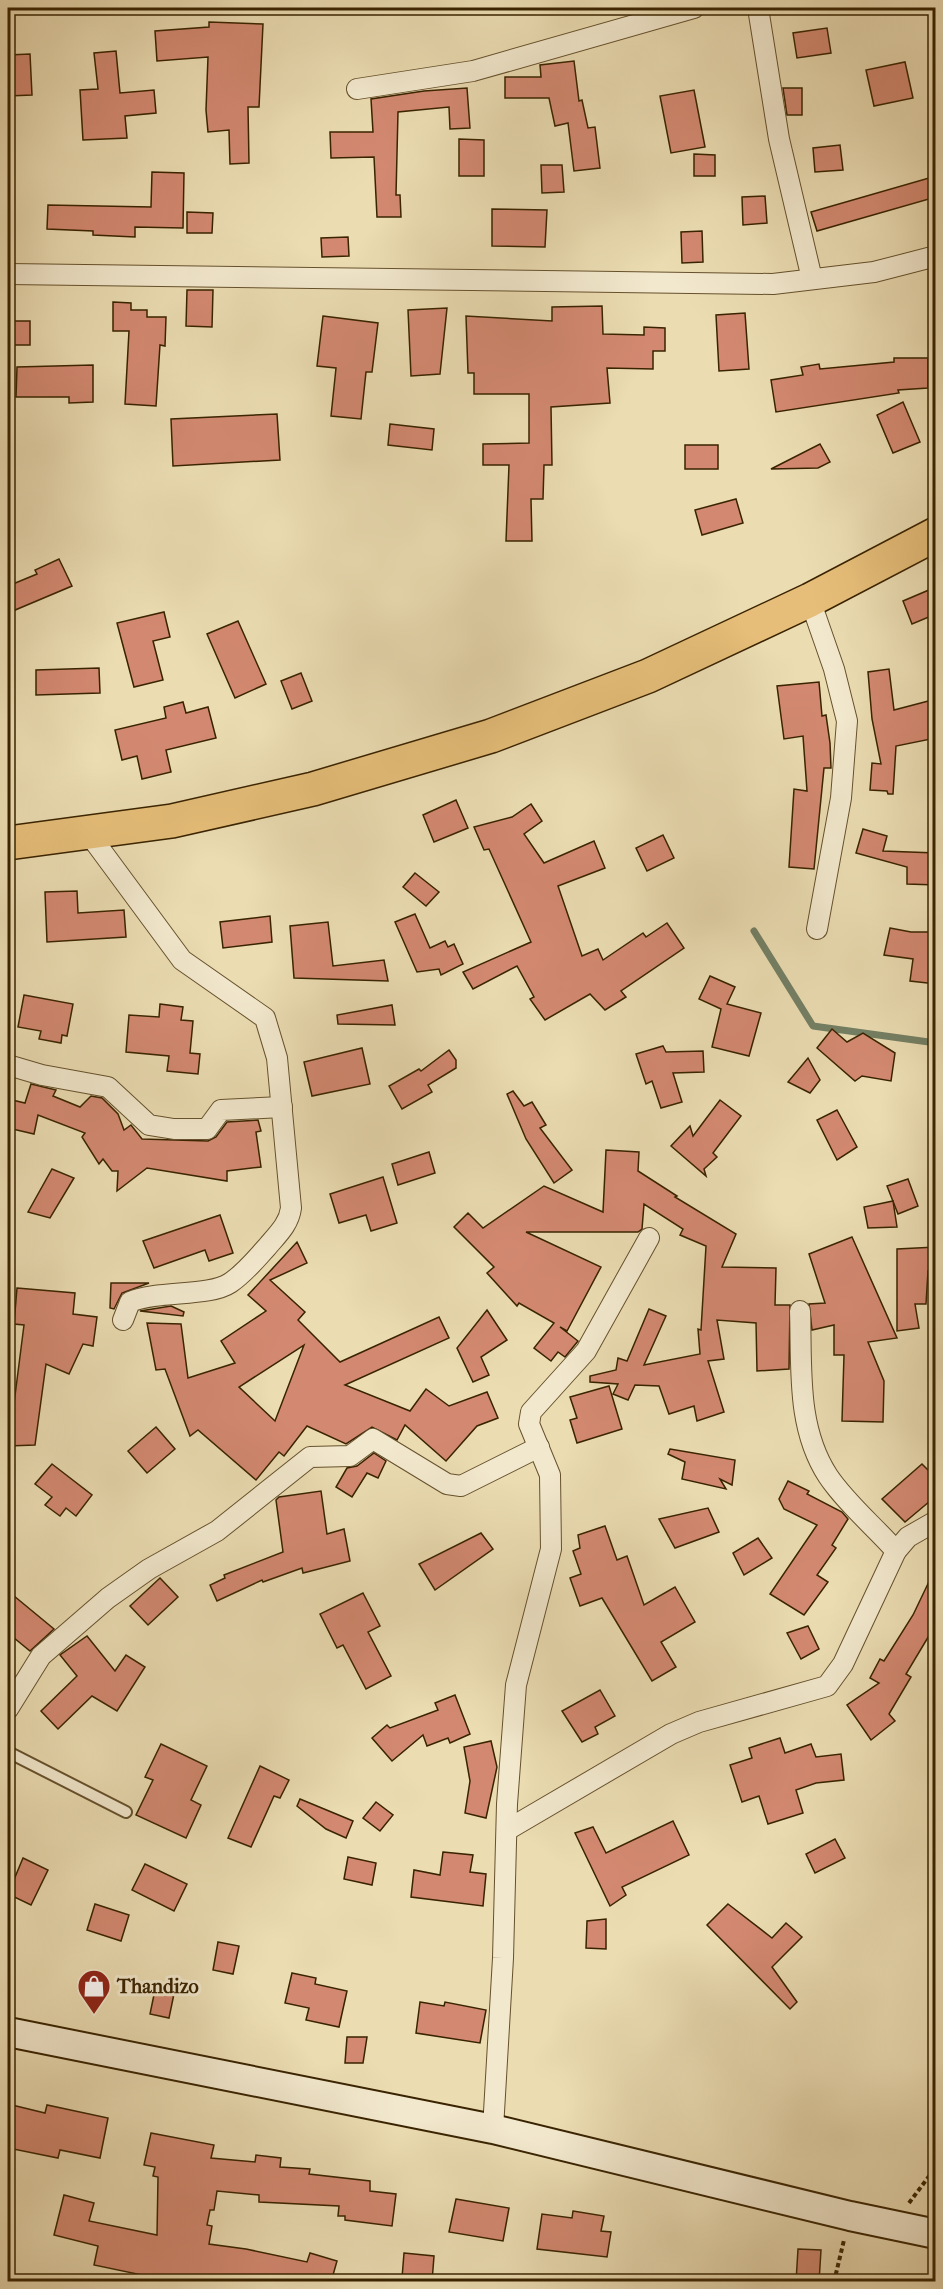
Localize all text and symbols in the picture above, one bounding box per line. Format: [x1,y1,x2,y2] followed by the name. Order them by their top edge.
[76,1968,112,2015] shop icon: Thandizo
[116,1975,199,1998] place label: Thandizo

